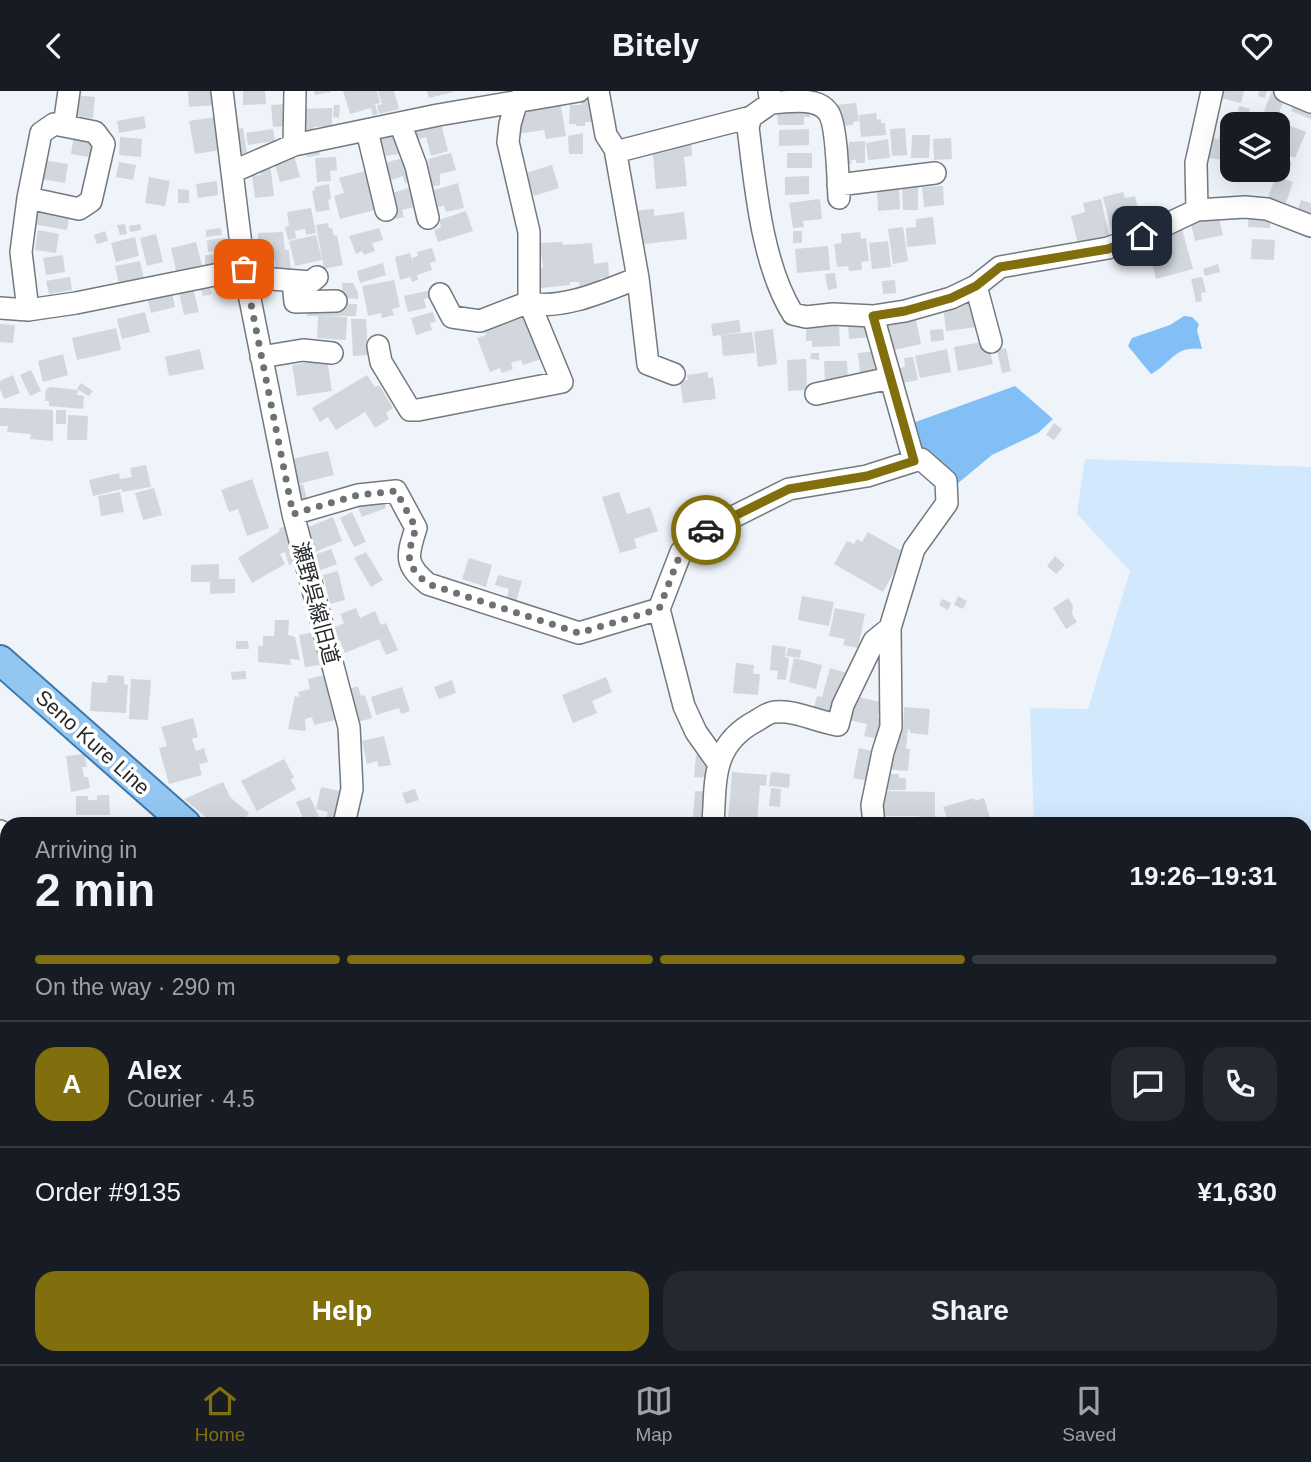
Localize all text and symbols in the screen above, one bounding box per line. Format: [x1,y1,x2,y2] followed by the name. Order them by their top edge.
[35,27,73,65] icon: back
[612,27,699,63] text: Bitely
[1238,27,1276,65] icon: heart
[1220,112,1290,182] map controls
[1220,112,1290,182] button: layers
[1112,206,1172,266] pin
[1123,217,1161,255] icon: home
[214,239,274,299] pin
[225,250,263,288] icon: bag
[671,495,741,565] courier
[687,511,725,549] icon: car
[289,539,343,667] street label: 瀬野呉線旧道
[32,685,154,799] street label: Seno Kure Line
[35,837,137,863] text: Arriving in
[1130,861,1277,891] text: 19:26–19:31
[35,864,155,916] text: 2 min
[35,974,236,1000] text: On the way · 290 m
[1111,1047,1185,1121] button: chat
[1203,1047,1277,1121] button: phone
[127,1055,182,1085] text: Alex
[63,1069,81,1099] text: A
[127,1086,255,1112] text: Courier · 4.5
[35,1177,181,1207] text: Order #9135
[1197,1177,1277,1207] text: ¥1,630
[35,1271,649,1351] button: Help
[663,1271,1277,1351] button: Share
[195,1382,245,1446] tab: Home
[635,1382,673,1446] tab: Map
[1062,1382,1116,1446] tab: Saved

